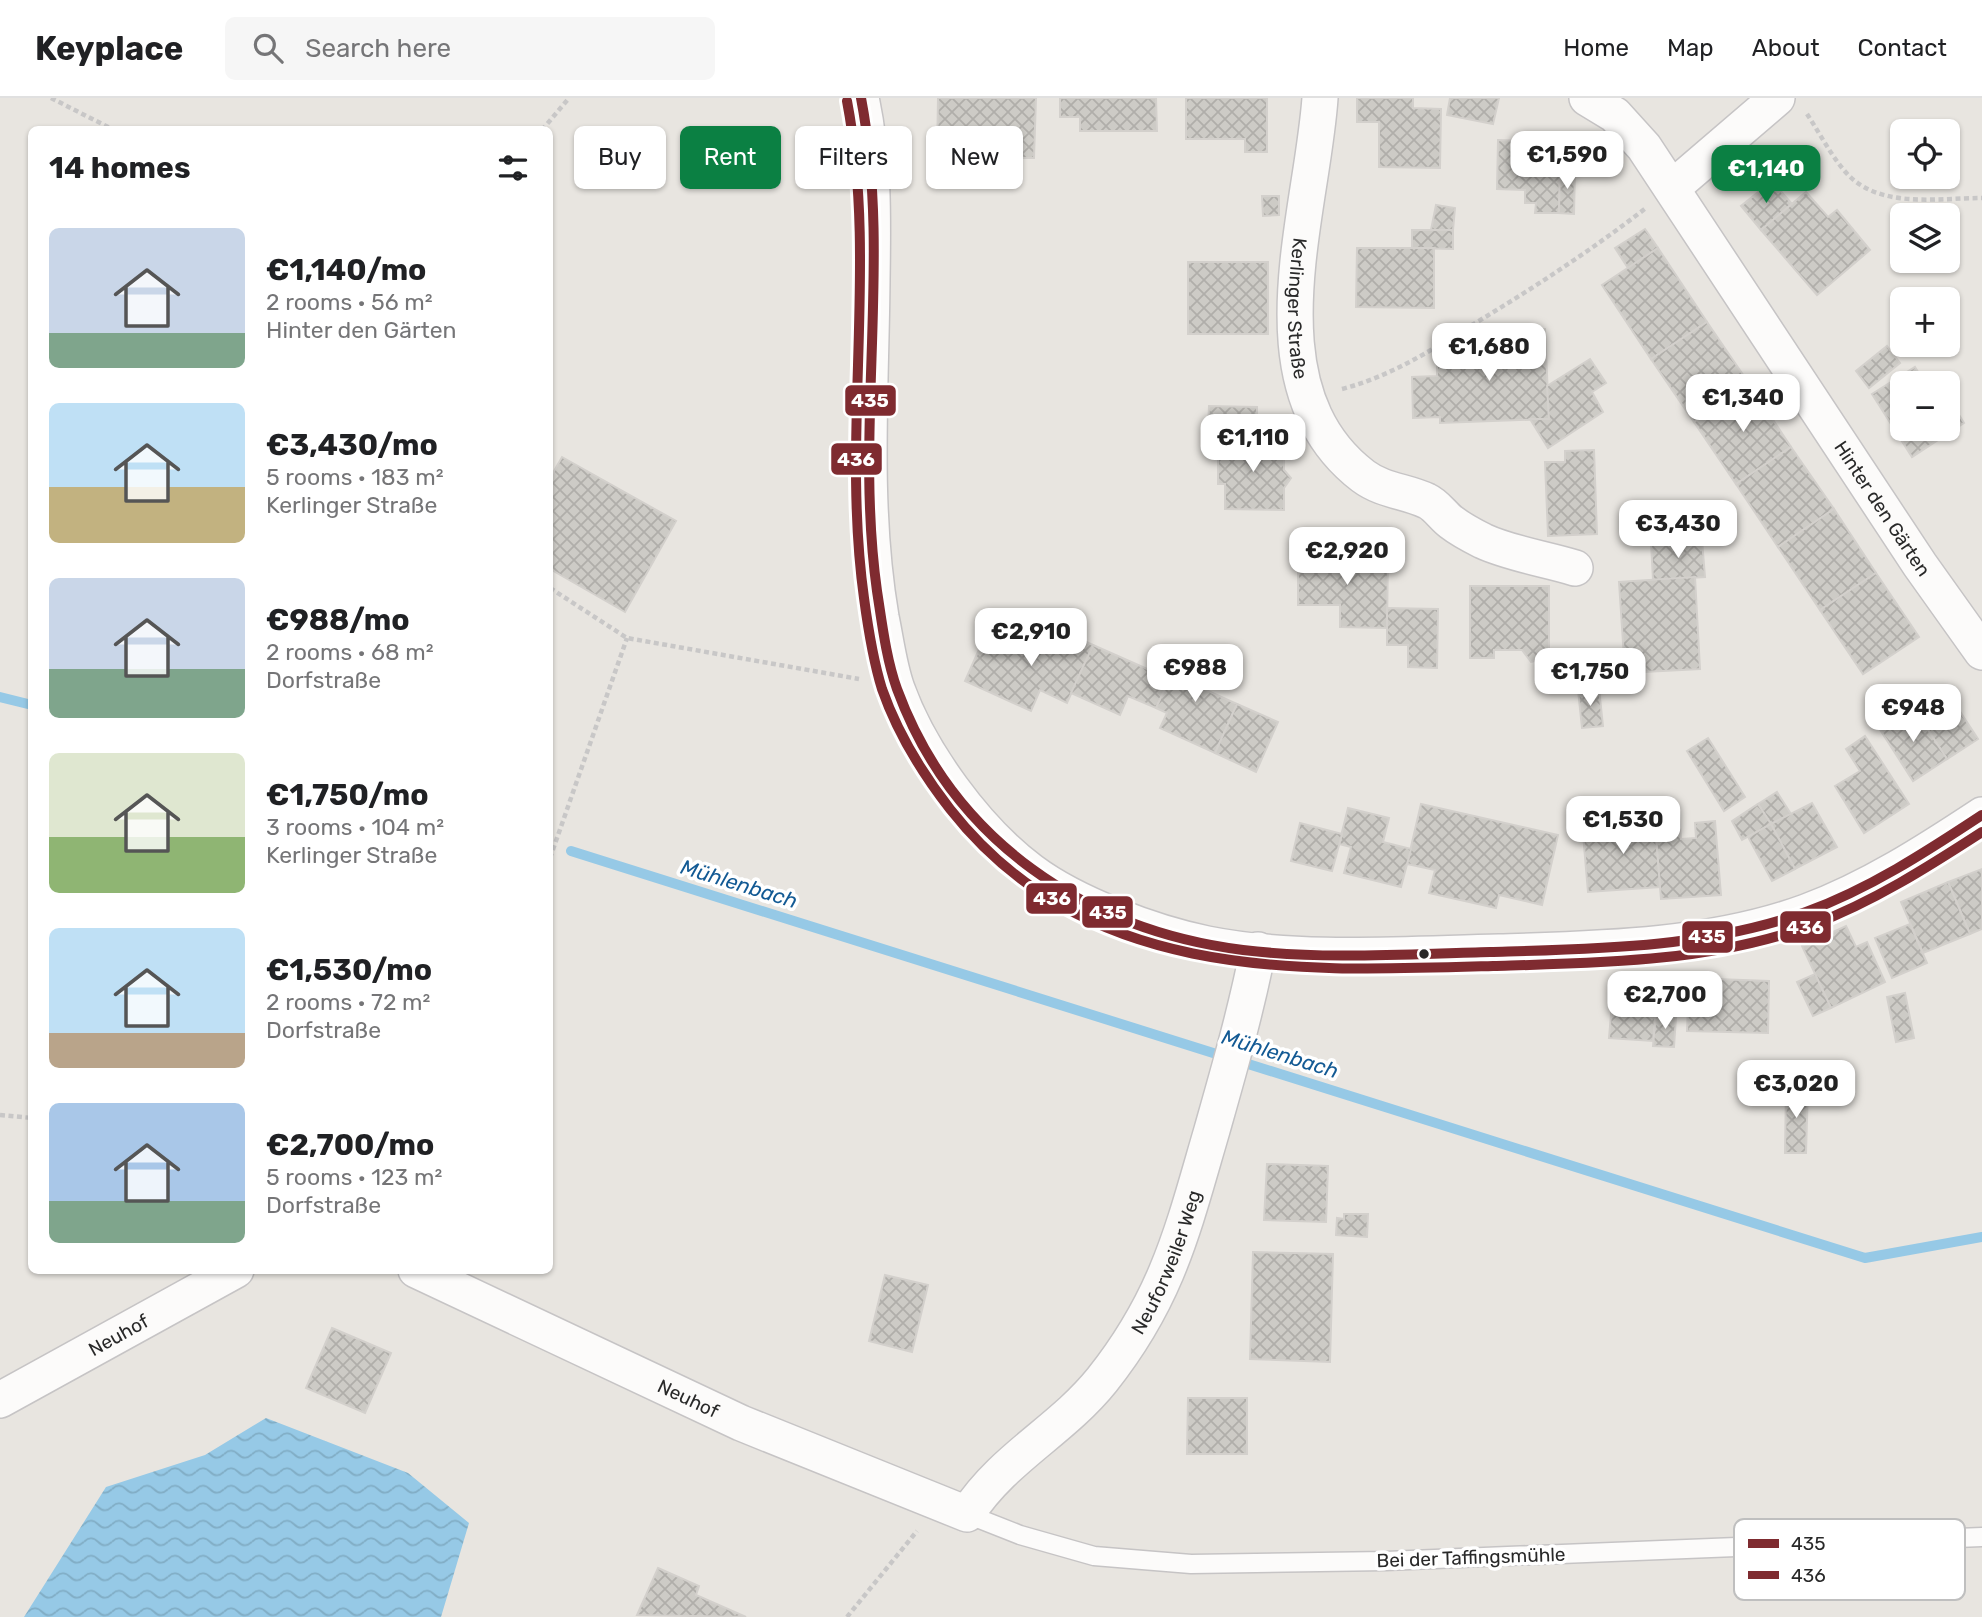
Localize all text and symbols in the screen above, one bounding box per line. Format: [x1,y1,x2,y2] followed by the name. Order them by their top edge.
[225,17,715,80] search box
[35,29,183,68] text: Keyplace
[249,29,287,67] icon: search
[305,33,451,64] text: Search here
[1563,34,1629,62] text: Home
[1667,34,1714,62] text: Map
[1752,34,1820,62] text: About
[1858,34,1947,62] text: Contact
[1890,119,1960,441] map controls
[1890,119,1960,189] button: locate
[574,126,666,189] chip: Buy
[680,126,781,189] chip: Rent
[795,126,912,189] chip: Filters
[926,126,1023,189] chip: New
[1510,132,1624,191] pin: €1,590
[1526,140,1608,168] text: €1,590
[1709,146,1823,205] pin: €1,140
[494,149,532,187] icon: filters
[49,150,191,186] text: 14 homes
[1727,154,1805,182] text: €1,140
[1890,203,1960,273] button: layers
[1283,236,1312,381] street label: Kerlinger Straße
[266,252,426,288] text: €1,140/mo
[105,256,189,340] icon: home
[1890,287,1960,357] button: +
[266,288,433,316] text: 2 rooms · 56 m²
[266,316,457,344] text: Hinter den Gärten
[1432,324,1546,383] pin: €1,680
[1448,332,1530,360] text: €1,680
[1890,371,1960,441] button: −
[1686,374,1800,434] pin: €1,340
[1702,383,1784,411] text: €1,340
[844,384,897,417] line badge: 435
[851,389,889,412] text: 435
[1196,414,1310,474] pin: €1,110
[1217,423,1289,451] text: €1,110
[266,427,438,463] text: €3,430/mo
[105,431,189,515] icon: home
[1829,437,1935,581] street label: Hinter den Gärten
[830,442,883,476] line badge: 436
[837,448,875,471] text: 436
[266,463,443,491] text: 5 rooms · 183 m²
[266,491,437,519] text: Kerlinger Straße
[1621,500,1735,560] pin: €3,430
[1635,509,1721,537] text: €3,430
[1290,528,1404,587] pin: €2,920
[1305,536,1389,564] text: €2,920
[266,602,410,638] text: €988/mo
[105,606,189,690] icon: home
[974,608,1088,668] pin: €2,910
[991,617,1071,645] text: €2,910
[266,638,434,666] text: 2 rooms · 68 m²
[1154,644,1236,704] pin: €988
[1533,648,1647,708] pin: €1,750
[1163,653,1227,681] text: €988
[1551,657,1629,685] text: €1,750
[266,666,381,694] text: Dorfstraße
[1872,684,1954,744] pin: €948
[1881,693,1945,721] text: €948
[266,777,429,813] text: €1,750/mo
[105,781,189,865] icon: home
[1566,796,1680,856] pin: €1,530
[1582,805,1664,833] text: €1,530
[266,813,444,841] text: 3 rooms · 104 m²
[266,841,437,869] text: Kerlinger Straße
[678,854,801,913] water label: Mühlenbach
[1025,882,1078,915] line badge: 436
[1033,887,1071,910] text: 436
[1081,895,1134,929] line badge: 435
[1089,901,1127,924] text: 435
[1779,910,1832,944] line badge: 436
[1786,916,1824,939] text: 436
[1681,920,1734,954] line badge: 435
[1688,925,1726,948] text: 435
[1417,947,1431,961] unlabelled marker
[266,952,432,988] text: €1,530/mo
[105,956,189,1040] icon: home
[1608,972,1722,1031] pin: €2,700
[1623,980,1707,1008] text: €2,700
[266,988,430,1016] text: 2 rooms · 72 m²
[266,1016,381,1044] text: Dorfstraße
[1219,1024,1342,1083] water label: Mühlenbach
[1739,1060,1853,1120] pin: €3,020
[1753,1069,1839,1097] text: €3,020
[266,1127,434,1163] text: €2,700/mo
[105,1131,189,1215] icon: home
[266,1163,442,1191] text: 5 rooms · 123 m²
[1126,1187,1206,1338] street label: Neuforweiler Weg
[266,1191,381,1219] text: Dorfstraße
[84,1309,153,1361] street label: Neuhof
[654,1374,723,1423] street label: Neuhof
[1734,1519,1965,1600] legend
[1791,1532,1826,1555] text: 435
[1376,1543,1566,1572] street label: Bei der Taffingsmühle
[1791,1564,1826,1587] text: 436

